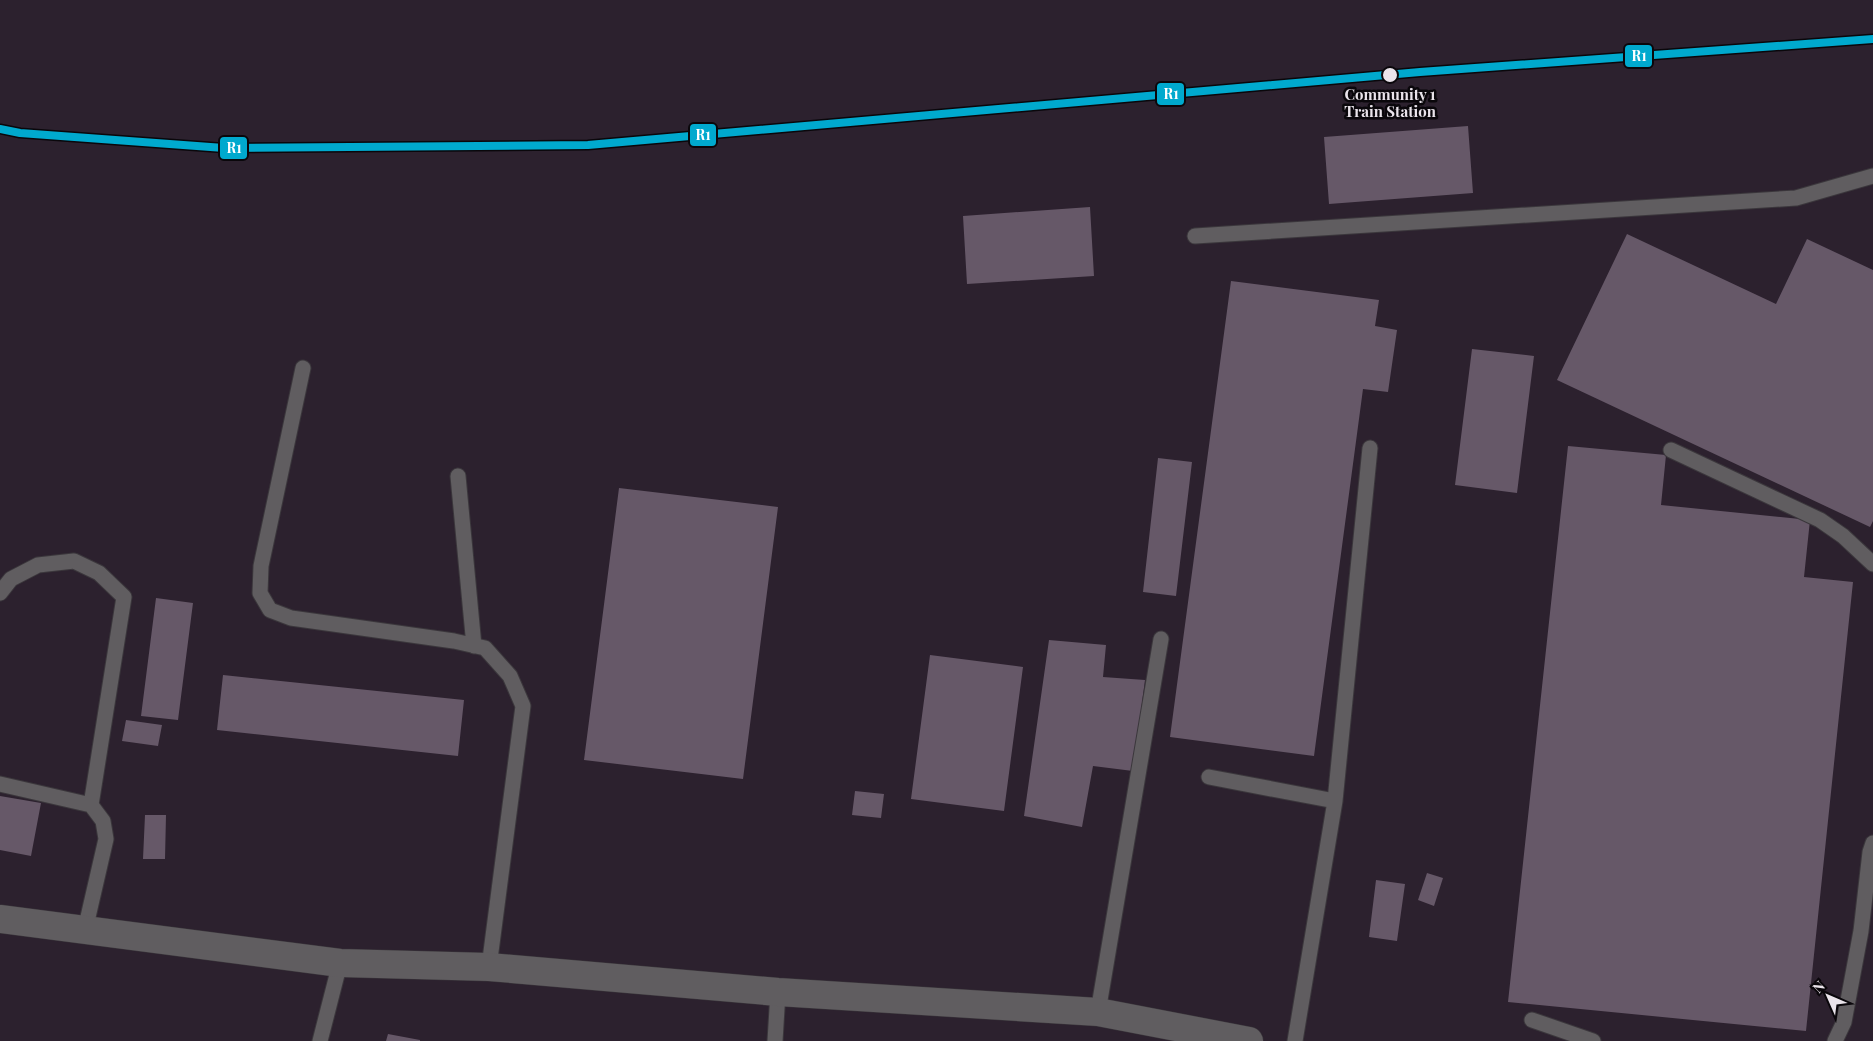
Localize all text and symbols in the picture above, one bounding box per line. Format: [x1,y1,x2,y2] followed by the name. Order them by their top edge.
[1624,44,1653,68] line badge: R1
[1631,46,1647,65] text: R1
[1381,66,1399,84] marker: Community 1 Train Station
[1156,82,1185,106] line badge: R1
[1163,84,1179,103] text: R1
[1344,84,1437,121] place label: Community 1 Train Station
[689,123,717,147] line badge: R1
[695,125,711,144] text: R1
[219,136,248,160] line badge: R1
[226,138,242,157] text: R1
[1803,971,1853,1021] north arrow
[1808,976,1829,997] text: N

